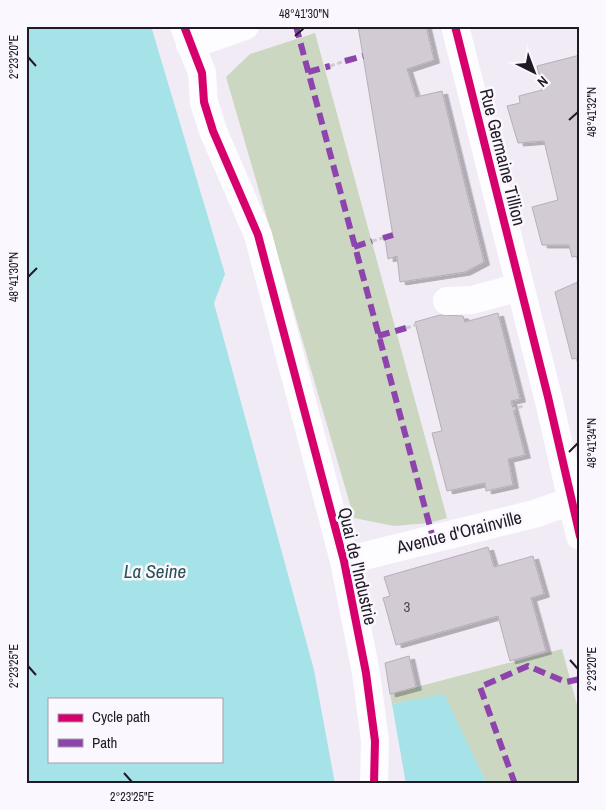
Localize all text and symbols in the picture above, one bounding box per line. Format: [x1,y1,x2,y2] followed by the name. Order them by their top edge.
[279,6,329,22] text: 48°41'30"N
[6,35,22,79] text: 2°23'20"E
[508,48,558,98] north arrow
[534,72,552,91] text: N
[474,86,532,228] street label: Rue Germaine Tillion
[584,87,600,137] text: 48°41'32"N
[6,252,22,302] text: 48°41'30"N
[584,418,600,468] text: 48°41'34"N
[393,504,524,560] street label: Avenue d'Orainville
[332,505,384,627] street label: Quai de l'Industrie
[124,558,186,584] water label: La Seine
[404,596,411,617] house number: 3
[6,644,22,688] text: 2°23'25"E
[584,647,600,691] text: 2°23'20"E
[48,698,222,762] legend
[92,706,150,727] text: Cycle path
[92,732,117,753] text: Path
[110,789,154,805] text: 2°23'25"E

